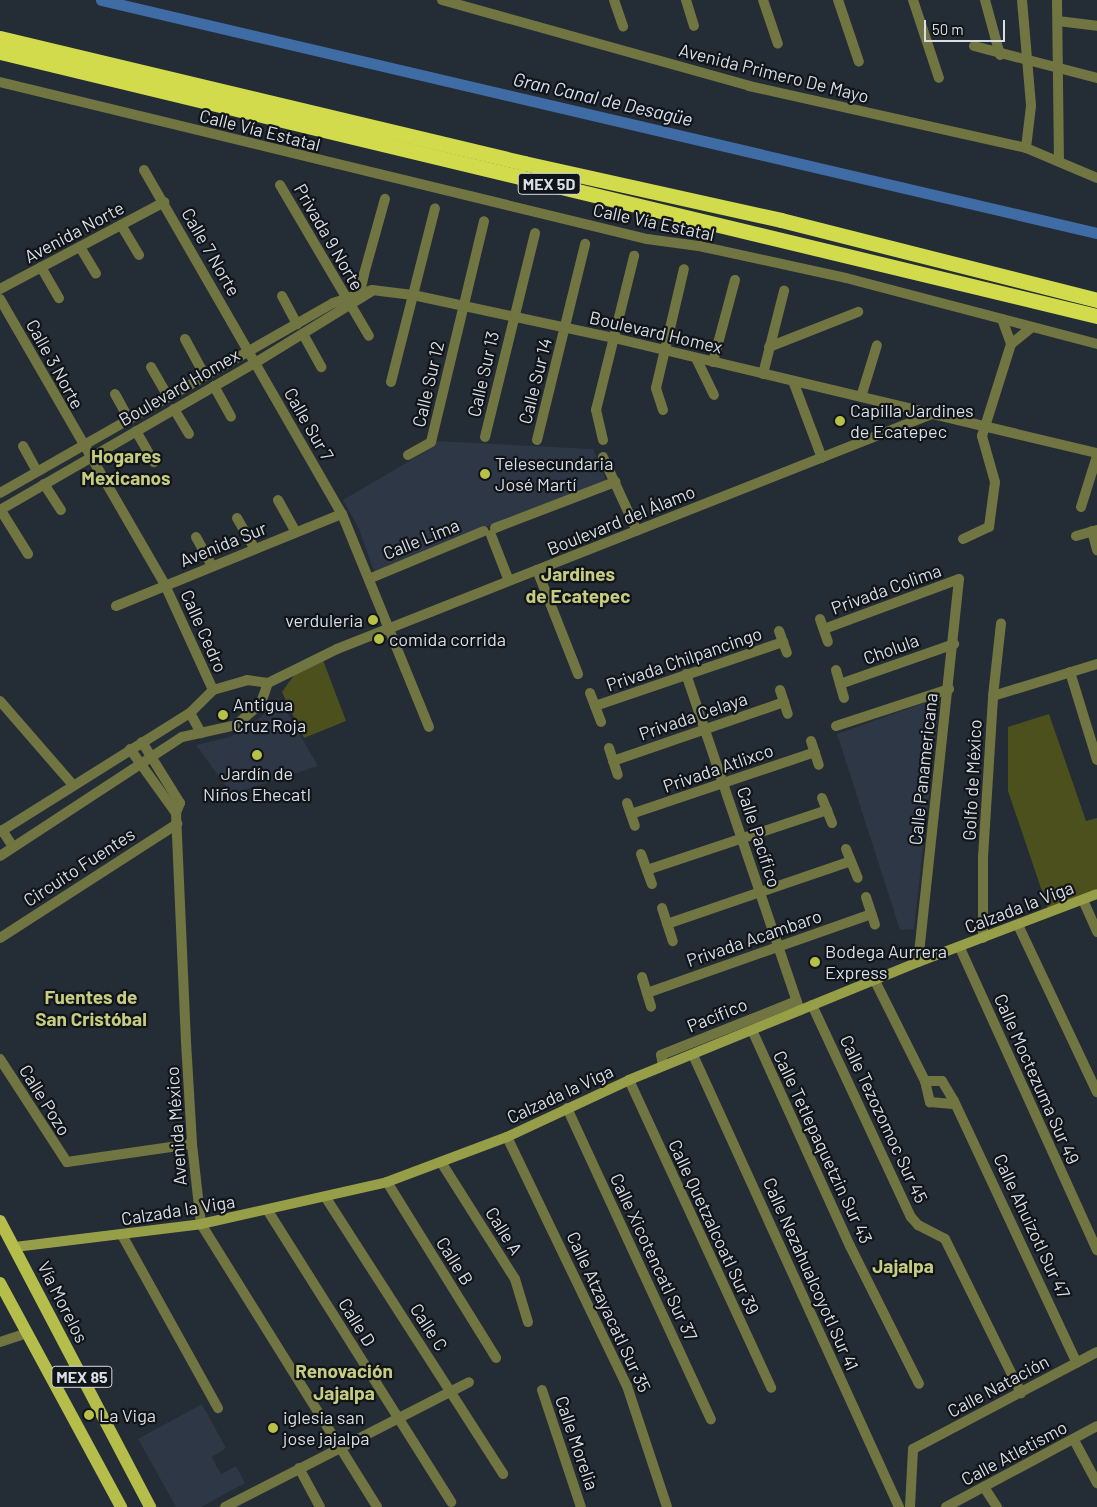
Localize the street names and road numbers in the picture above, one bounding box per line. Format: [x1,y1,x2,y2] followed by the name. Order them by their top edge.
[677,39,871,107] street label: Avenida Primero De Mayo
[197,105,323,155] street label: Calle Vía Estatal
[516,170,582,198] road number: MEX 5D
[290,180,368,294] street label: Privada 9 Norte
[20,197,128,267] street label: Avenida Norte
[591,199,717,245] street label: Calle Vía Estatal
[177,204,245,300] street label: Calle 7 Norte
[587,306,725,358] street label: Boulevard Homex
[22,315,88,413] street label: Calle 3 Norte
[463,329,503,419] street label: Calle Sur 13
[514,336,556,426] street label: Calle Sur 14
[408,339,448,429] street label: Calle Sur 12
[115,344,243,430] street label: Boulevard Homex
[280,384,338,464] street label: Calle Sur 7
[544,480,698,560] street label: Boulevard del Álamo
[380,514,462,564] street label: Calle Lima
[176,517,270,571] street label: Avenida Sur
[828,559,944,619] street label: Privada Colima
[176,586,232,676] street label: Calle Cedro
[603,622,765,696] street label: Privada Chilpancingo
[860,629,922,669] street label: Cholula
[636,687,750,745] street label: Privada Celaya
[904,692,942,846] street label: Calle Panamericana
[958,719,986,841] street label: Golfo de México
[660,739,776,797] street label: Privada Atlixco
[733,784,785,890] street label: Calle Pacífico
[19,823,139,911] street label: Circuito Fuentes
[961,876,1077,938] street label: Calzada la Viga
[684,905,824,971] street label: Privada Acambaro
[990,990,1084,1168] street label: Calle Moctezuma Sur 49
[684,993,750,1037] street label: Pacífico
[836,1032,932,1206] street label: Calle Tezozomoc Sur 45
[769,1047,877,1247] street label: Calle Tetlepaquetzin Sur 43
[503,1060,617,1128] street label: Calzada la Viga
[15,1061,75,1139] street label: Calle Pozo
[161,1066,191,1186] street label: Avenida México
[664,1136,764,1318] street label: Calle Quetzalcoatl Sur 39
[989,1150,1075,1302] street label: Calle Ahuizotl Sur 47
[606,1170,702,1344] street label: Calle Xicotencatl Sur 37
[759,1174,863,1374] street label: Calle Nezahualcoyotl Sur 41
[120,1190,236,1230] street label: Calzada la Viga
[481,1203,527,1259] street label: Calle A
[562,1228,656,1396] street label: Calle Atzayacatl Sur 35
[432,1233,478,1289] street label: Calle B
[33,1258,93,1346] street label: Vía Morelos
[334,1294,380,1350] street label: Calle D
[406,1299,452,1355] street label: Calle C
[944,1350,1052,1422] street label: Calle Natación
[51,1364,113,1390] road number: MEX 85
[551,1393,603,1493] street label: Calle Morelia
[957,1416,1071,1490] street label: Calle Atletismo

